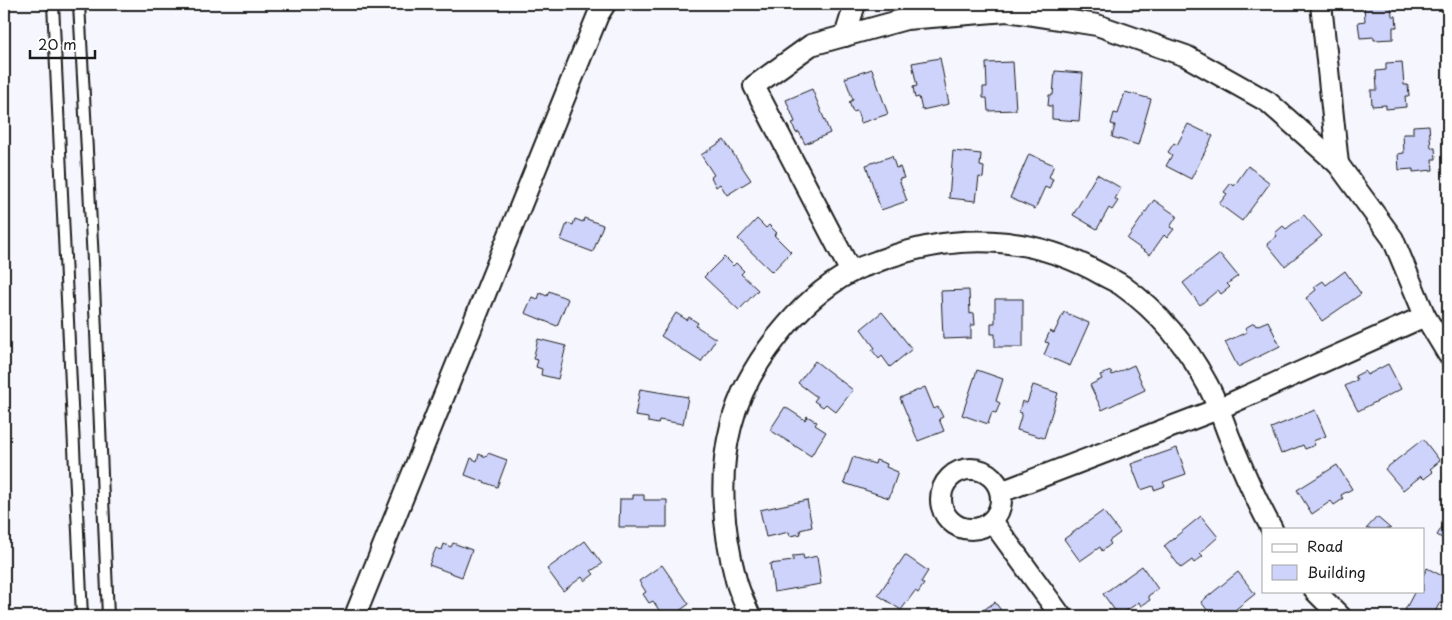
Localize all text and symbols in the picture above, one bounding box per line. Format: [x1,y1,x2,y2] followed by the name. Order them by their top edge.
[30,28,95,60] scale bar
[38,32,77,55] text: 20 m
[1262,528,1424,592] legend
[1307,534,1343,557] text: Road
[1307,560,1366,583] text: Building

